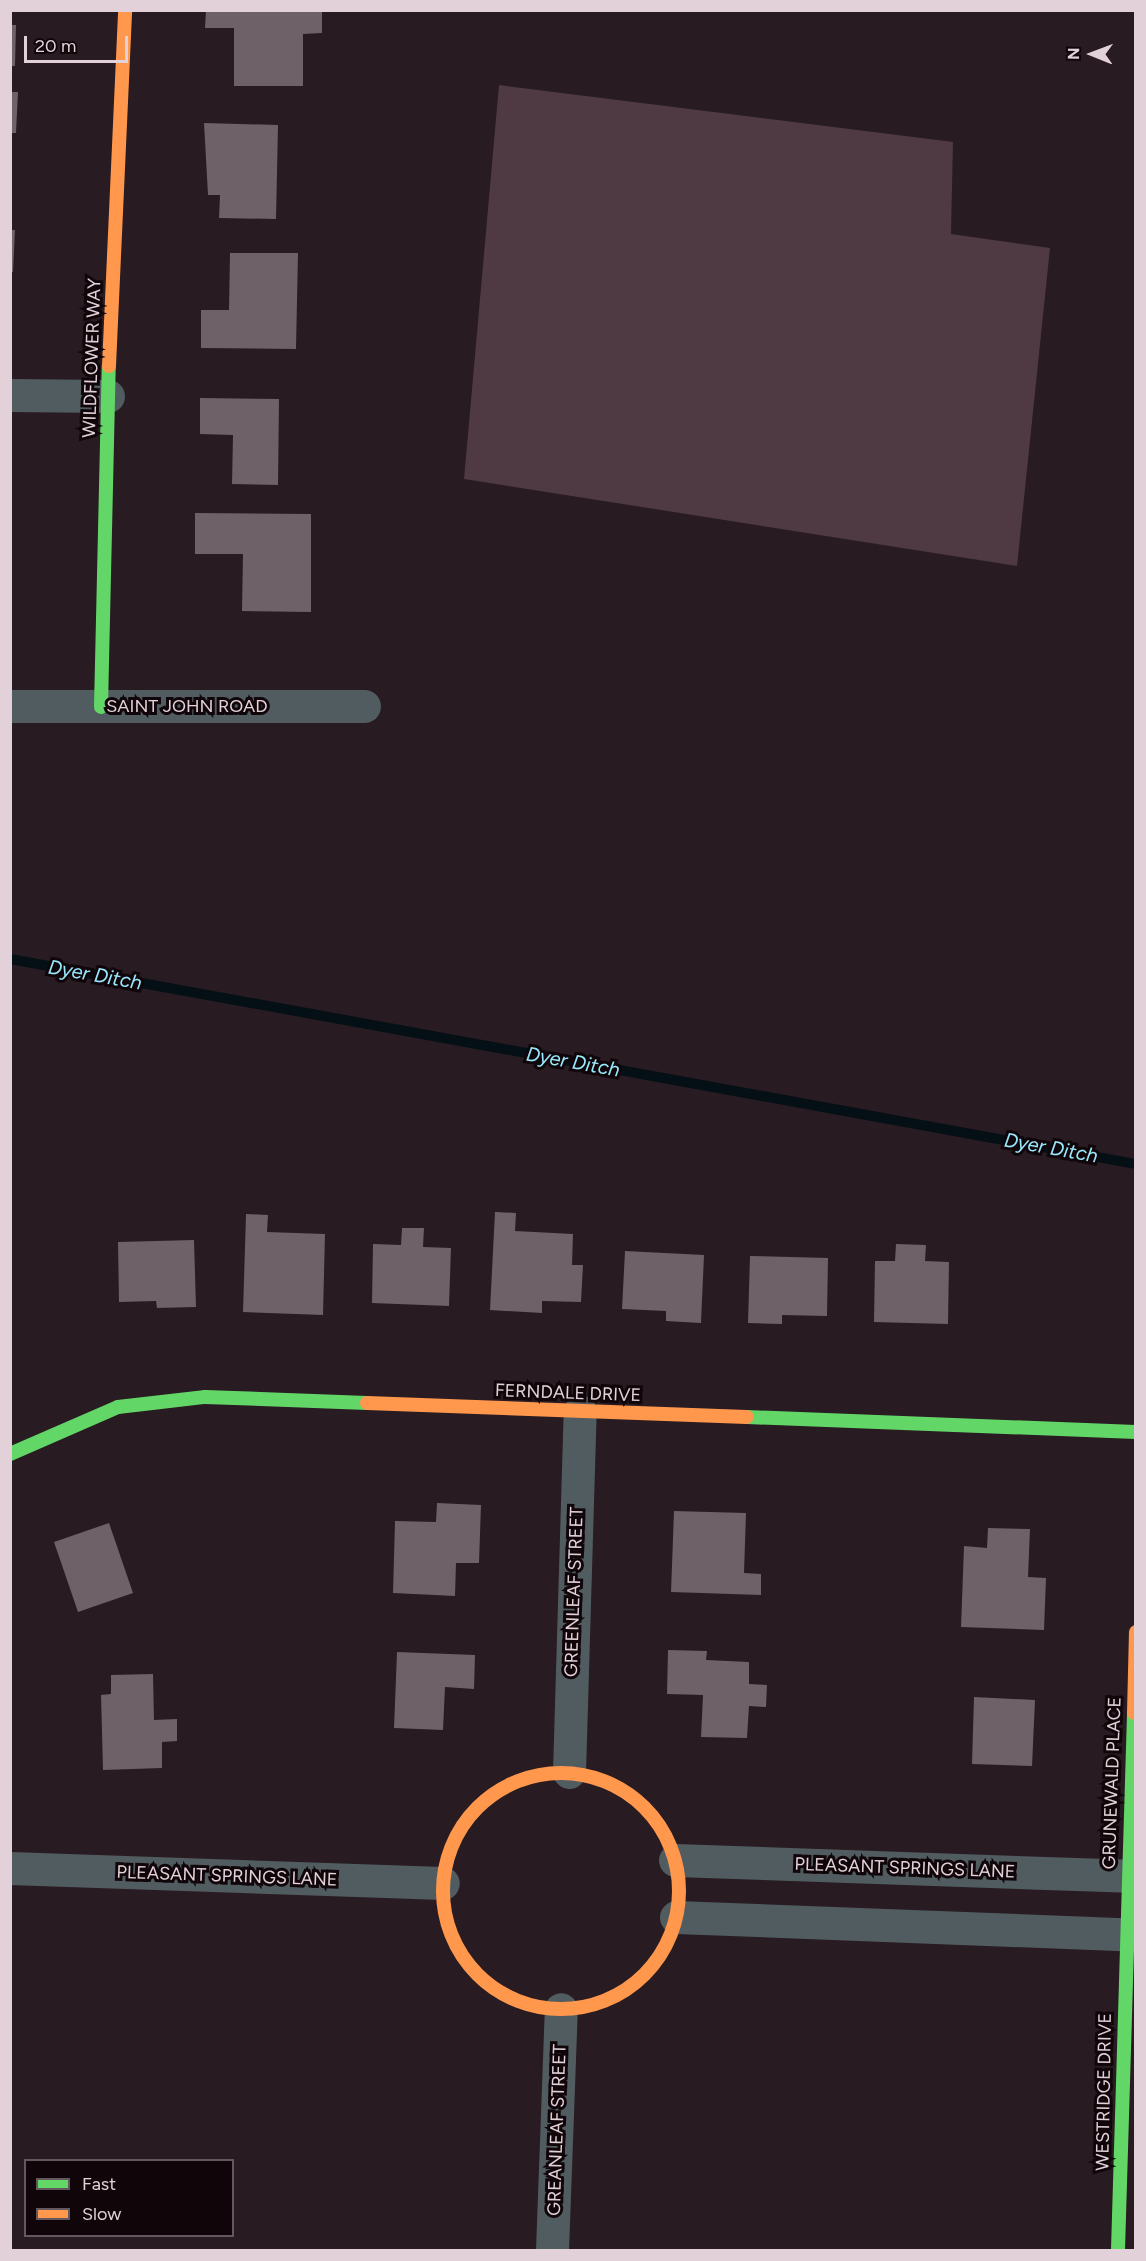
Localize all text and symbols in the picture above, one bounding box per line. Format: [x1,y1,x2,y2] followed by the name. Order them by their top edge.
[27,24,130,62] scale bar
[1062,24,1122,84] north arrow
[35,35,76,57] text: 20 m
[1064,47,1083,60] text: N
[78,278,106,438] street label: WILDFLOWER WAY
[106,695,268,717] street label: SAINT JOHN ROAD
[46,955,144,995] water label: Dyer Ditch
[524,1042,622,1082] water label: Dyer Ditch
[1002,1128,1100,1168] water label: Dyer Ditch
[495,1380,641,1406] street label: FERNDALE DRIVE
[560,1507,588,1677] street label: GREENLEAF STREET
[1098,1696,1126,1870] street label: GRUNEWALD PLACE
[794,1853,1016,1883] street label: PLEASANT SPRINGS LANE
[116,1861,338,1891] street label: PLEASANT SPRINGS LANE
[1092,2013,1116,2171] street label: WESTRIDGE DRIVE
[543,2044,571,2216] street label: GREANLEAF STREET
[24,2159,234,2237] legend
[82,2173,116,2195] text: Fast
[82,2203,121,2225] text: Slow

